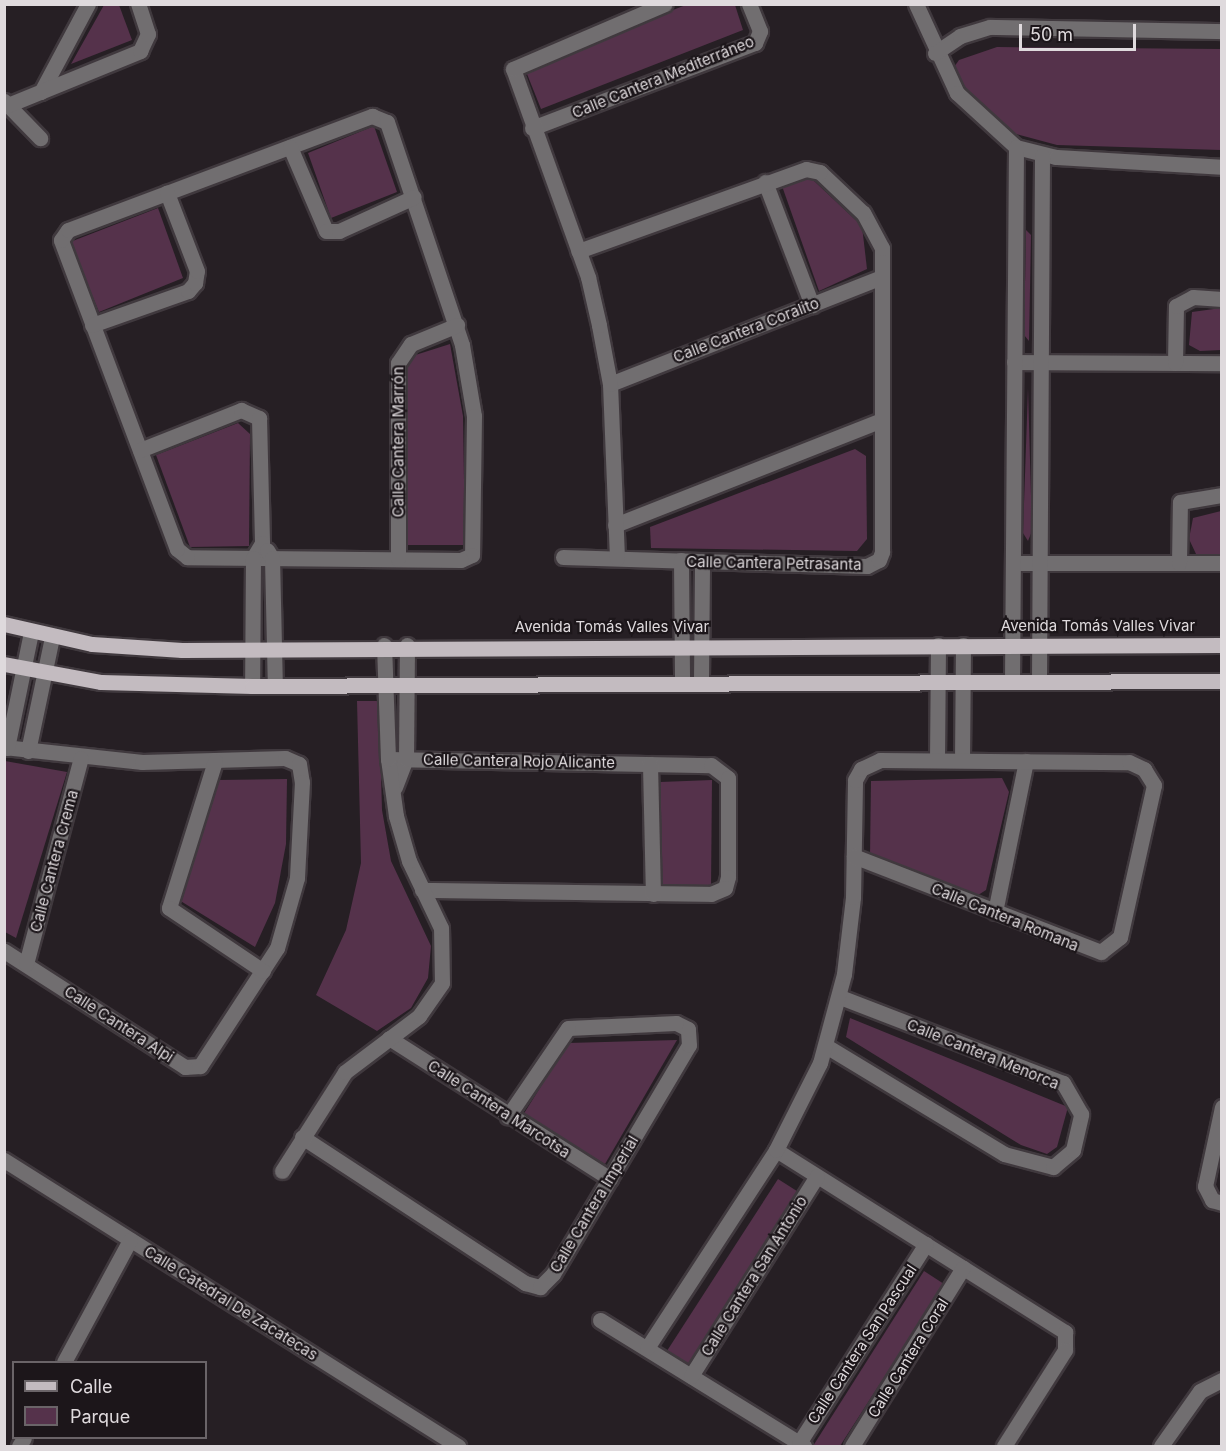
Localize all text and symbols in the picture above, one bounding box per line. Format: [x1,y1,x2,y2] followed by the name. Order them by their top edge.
[1022,12,1139,50] scale bar
[1030,24,1073,45] text: 50 m
[569,32,757,122] street label: Calle Cantera Mediterráneo
[671,294,821,366] street label: Calle Cantera Coralito
[389,367,407,517] street label: Calle Cantera Marrón
[686,552,862,574] street label: Calle Cantera Petrasanta
[1001,617,1195,635] street label: Avenida Tomás Valles Vivar
[515,618,709,636] street label: Avenida Tomás Valles Vivar
[423,750,615,772] street label: Calle Cantera Rojo Alicante
[26,788,82,934] street label: Calle Cantera Crema
[929,879,1081,955] street label: Calle Cantera Romana
[61,982,177,1066] street label: Calle Cantera Alpi
[904,1015,1062,1093] street label: Calle Cantera Menorca
[425,1056,573,1162] street label: Calle Cantera Marcotsa
[546,1132,642,1276] street label: Calle Cantera Imperial
[697,1193,811,1359] street label: Calle Cantera San Antonio
[141,1242,321,1364] street label: Calle Catedral De Zacatecas
[804,1261,920,1427] street label: Calle Cantera San Pascual
[864,1295,952,1421] street label: Calle Cantera Coral
[12,1361,207,1439] legend
[70,1376,112,1397] text: Calle
[70,1406,130,1427] text: Parque

